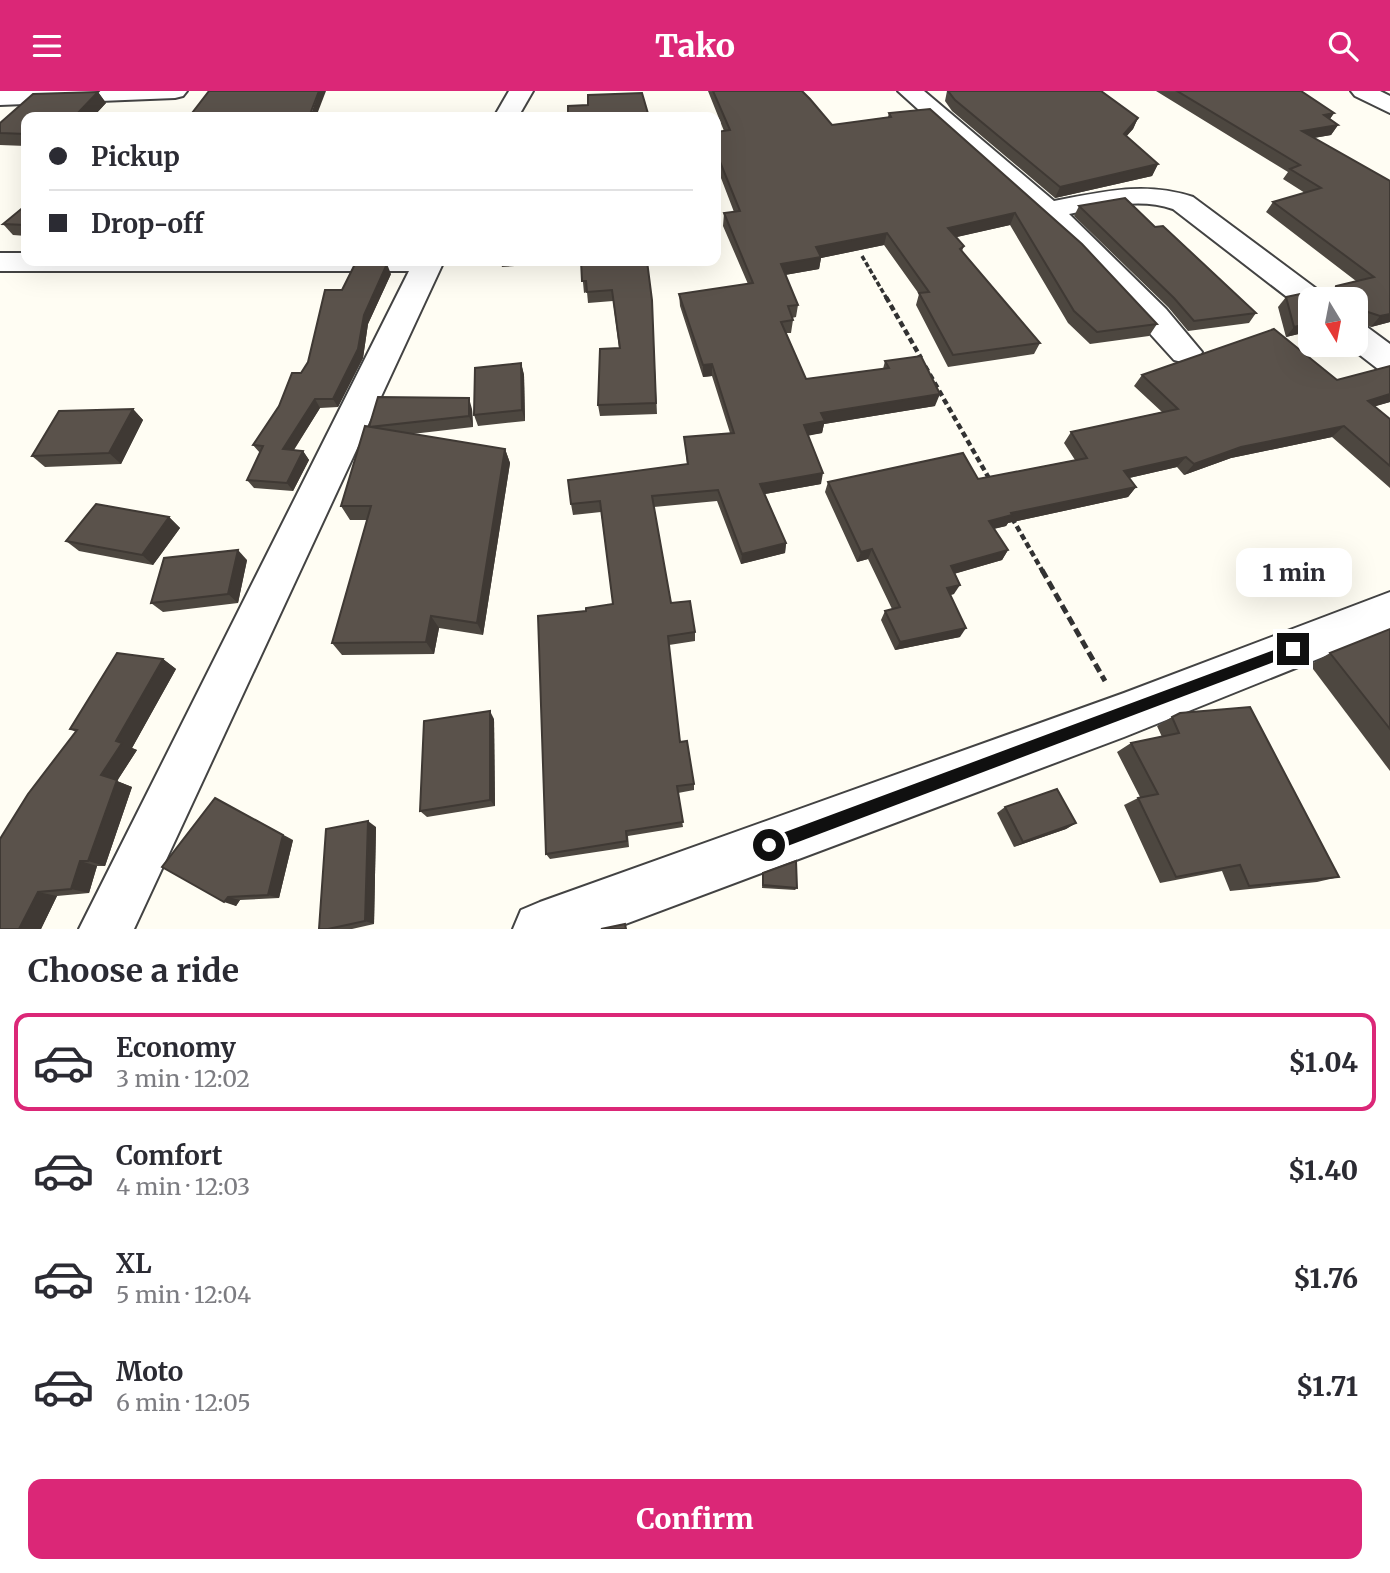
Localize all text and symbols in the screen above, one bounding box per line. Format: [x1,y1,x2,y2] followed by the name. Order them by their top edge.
[655,26,735,66] text: Tako
[28,27,66,65] icon: menu
[1324,27,1362,65] icon: search
[91,140,180,173] text: Pickup
[91,207,204,240] text: Drop-off
[1298,287,1368,357] north arrow
[1298,287,1368,357] map controls
[1235,547,1351,596] callout: 1 min
[1262,558,1326,587] text: 1 min
[1277,633,1309,665] route end
[753,829,785,861] route start
[28,951,239,991] text: Choose a ride
[32,1031,95,1094] icon: car
[116,1031,236,1064] text: Economy
[1288,1046,1358,1079] text: $1.04
[116,1064,250,1093] text: 3 min · 12:02
[32,1139,95,1202] icon: car
[116,1139,222,1172] text: Comfort
[1288,1154,1358,1187] text: $1.40
[116,1172,250,1201] text: 4 min · 12:03
[32,1247,95,1310] icon: car
[116,1247,152,1280] text: XL
[1293,1262,1358,1295] text: $1.76
[116,1280,251,1309] text: 5 min · 12:04
[32,1355,95,1418] icon: car
[116,1355,183,1388] text: Moto
[1296,1370,1358,1403] text: $1.71
[116,1388,251,1417] text: 6 min · 12:05
[28,1479,1362,1559] button: Confirm

